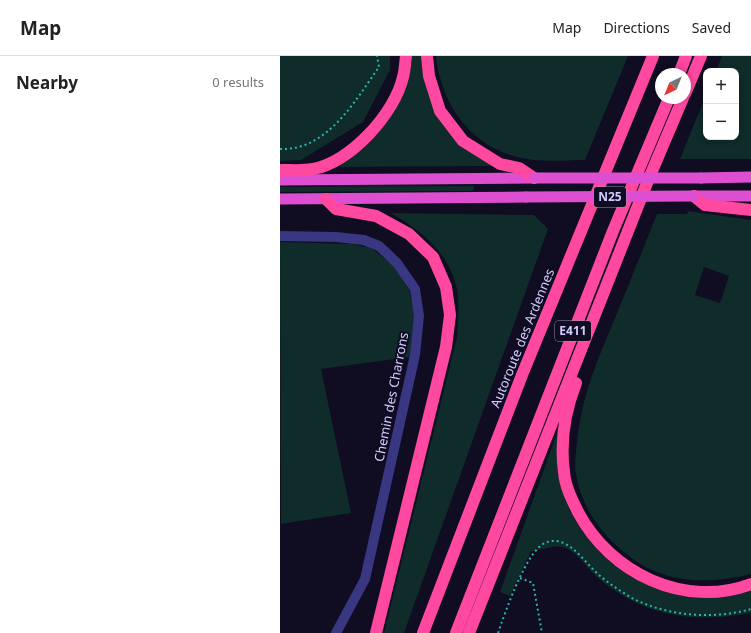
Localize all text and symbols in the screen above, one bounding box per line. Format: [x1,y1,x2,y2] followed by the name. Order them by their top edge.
[20,15,61,41] text: Map
[552,18,581,37] text: Map
[603,18,670,37] text: Directions
[692,18,731,37] text: Saved
[655,68,691,104] north arrow
[703,68,739,140] map controls
[703,68,739,104] button: +
[16,71,78,94] text: Nearby
[212,73,264,91] text: 0 results
[703,104,739,140] button: −
[594,187,626,207] road number: N25
[486,266,558,410] street label: Autoroute des Ardennes
[555,321,591,341] road number: E411
[370,331,412,463] street label: Chemin des Charrons

